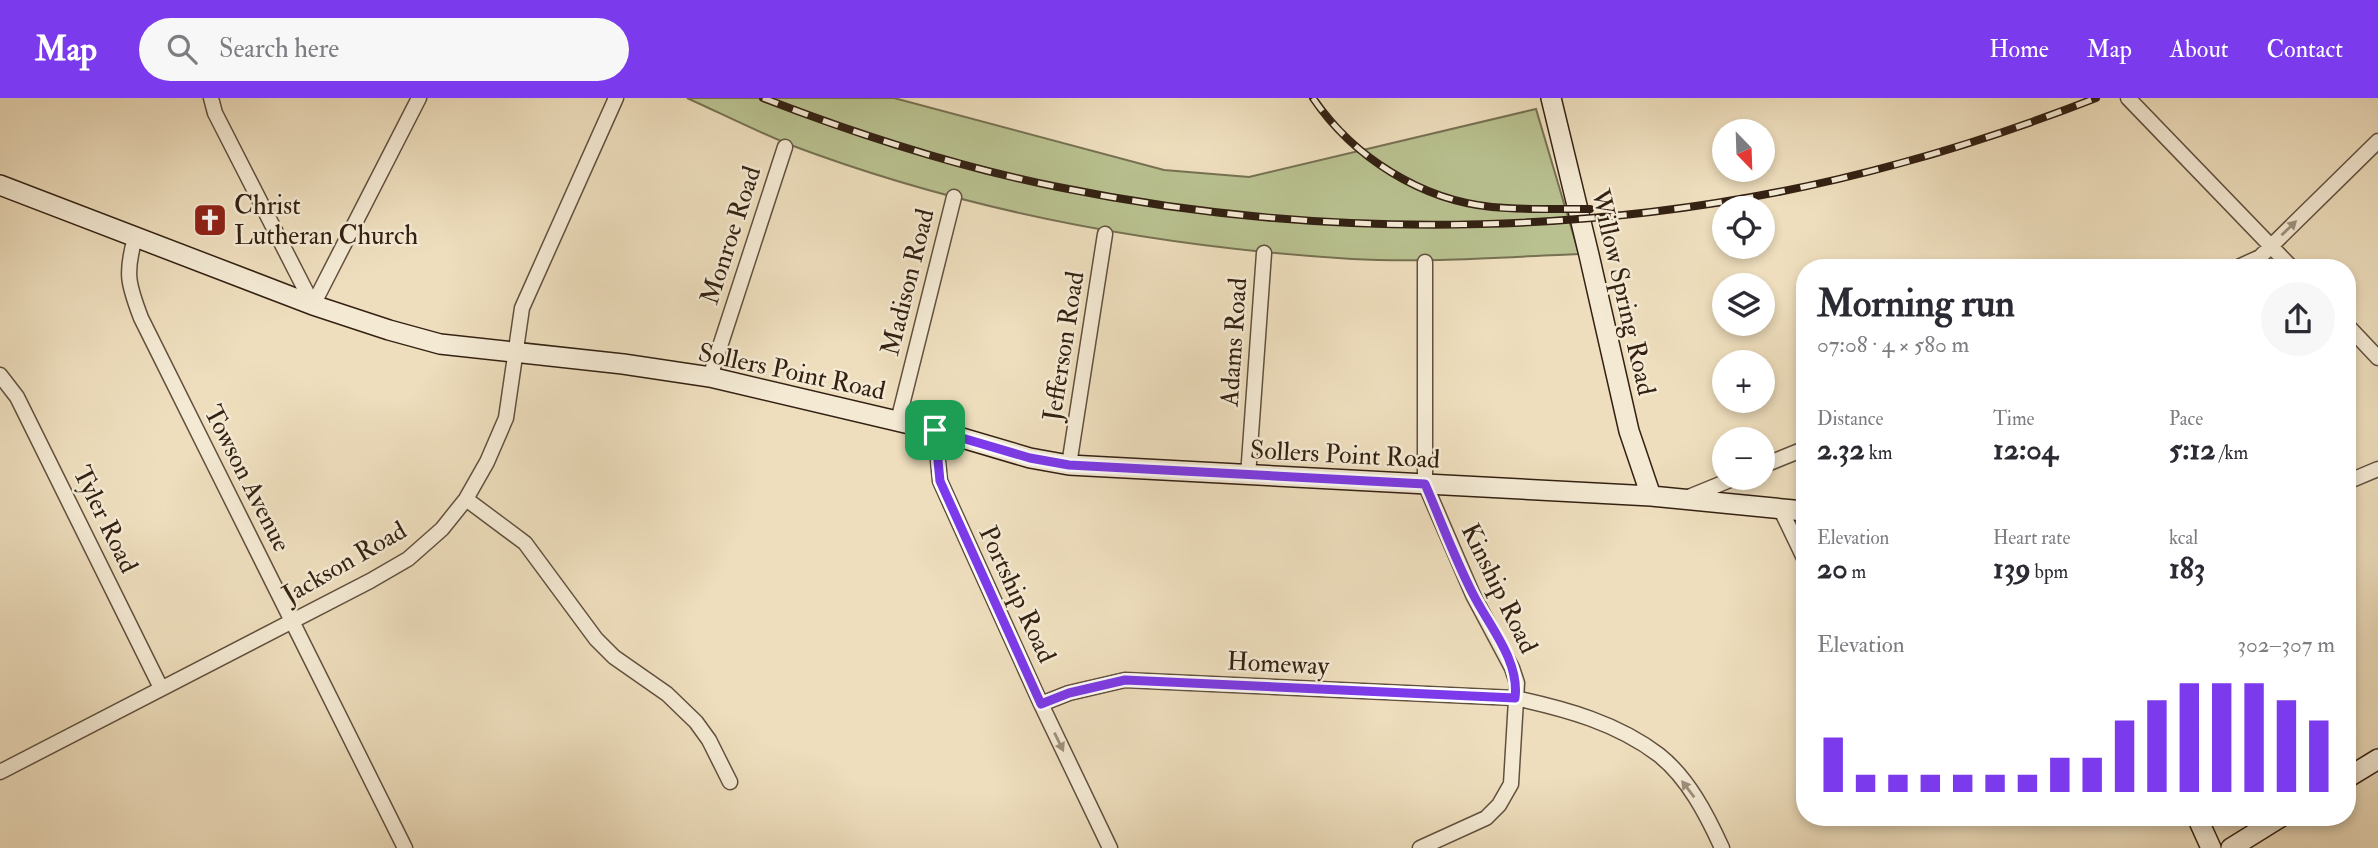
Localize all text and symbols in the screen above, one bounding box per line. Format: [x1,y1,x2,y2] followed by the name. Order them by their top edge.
[139,18,629,81] search box
[35,29,97,70] text: Map
[163,30,201,68] icon: search
[219,33,339,65] text: Search here
[1989,34,2049,65] text: Home
[2087,34,2132,65] text: Map
[2170,34,2229,65] text: About
[2267,34,2343,65] text: Contact
[1712,119,1774,182] north arrow
[1712,119,1775,490] map controls
[694,162,768,308] street label: Monroe Road
[1583,185,1662,399] street label: Willow Spring Road
[234,190,418,252] place label: Christ Lutheran Church
[1712,196,1775,259] button: locate
[191,201,229,239] church icon: Christ Lutheran Church
[874,205,942,359] street label: Madison Road
[2280,220,2297,236] one-way arrow
[1036,269,1092,424] street label: Jefferson Road
[1712,273,1775,336] button: layers
[1213,276,1254,408] street label: Adams Road
[1817,280,2015,328] text: Morning run
[2261,282,2335,356] button: share
[1817,330,1969,359] text: 07:08 · 4 × 580 m
[695,337,888,407] street label: Sollers Point Road
[1712,350,1775,413] button: +
[197,400,298,557] street label: Towson Avenue
[905,400,965,460] pin
[1817,407,1883,431] text: Distance
[1993,407,2035,431] text: Time
[2169,407,2203,431] text: Pace
[916,411,954,449] icon: arrive
[1712,427,1775,490] button: −
[1817,431,1865,468] text: 2.32
[1993,431,2058,468] text: 12:04
[2169,431,2216,468] text: 5:12
[1249,434,1441,476] street label: Sollers Point Road
[1865,441,1893,465] text: km
[2216,441,2248,465] text: /km
[66,461,145,578] street label: Tyler Road
[276,514,412,612] street label: Jackson Road
[1453,518,1544,659] street label: Kinship Road
[971,521,1063,669] street label: Portship Road
[1817,526,1889,550] text: Elevation
[1993,526,2070,550] text: Heart rate
[2169,526,2198,550] text: kcal
[1817,550,1848,587] text: 20
[1993,550,2031,587] text: 139
[2169,550,2205,587] text: 183
[1848,560,1866,584] text: m
[2031,560,2068,584] text: bpm
[1817,630,1905,659] text: Elevation
[2237,630,2335,659] text: 302–307 m
[1226,645,1330,683] street label: Homeway
[1054,731,1065,752] one-way arrow
[1682,780,1696,798] one-way arrow

